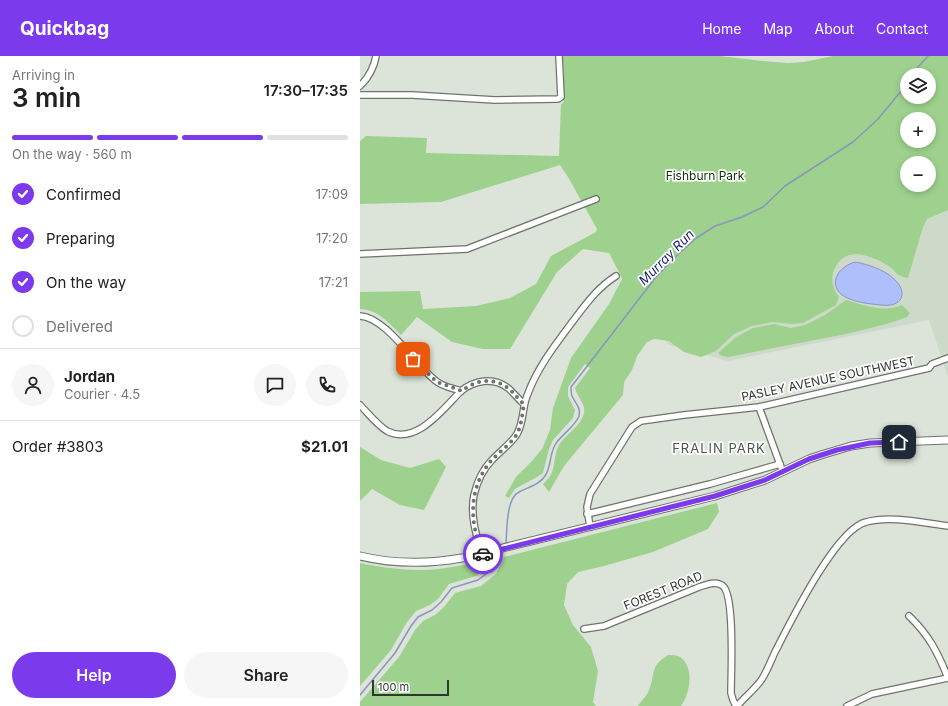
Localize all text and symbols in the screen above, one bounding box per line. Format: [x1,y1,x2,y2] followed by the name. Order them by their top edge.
[20,17,109,40] text: Quickbag
[702,20,741,37] text: Home
[763,20,793,37] text: Map
[815,20,854,37] text: About
[876,20,928,37] text: Contact
[12,67,75,83] text: Arriving in
[900,68,936,192] map controls
[900,68,936,104] button: layers
[264,81,348,100] text: 17:30–17:35
[12,82,81,113] text: 3 min
[900,112,936,148] button: +
[12,146,132,162] text: On the way · 560 m
[900,156,936,192] button: −
[666,168,745,183] park label: Fishburn Park
[12,183,34,205] icon: check
[46,185,121,204] text: Confirmed
[316,186,348,202] text: 17:09
[635,226,697,288] water label: Murray Run
[12,227,34,249] icon: check
[46,229,115,248] text: Preparing
[316,230,348,246] text: 17:20
[12,271,34,293] icon: check
[46,273,126,292] text: On the way
[319,274,348,290] text: 17:21
[46,317,113,336] text: Delivered
[396,342,430,376] pin
[402,348,424,370] icon: bag
[740,353,916,404] street label: PASLEY AVENUE SOUTHWEST
[12,364,54,406] button: person
[254,364,296,406] button: chat
[306,364,348,406] button: phone
[64,367,115,386] text: Jordan
[64,386,140,402] text: Courier · 4.5
[882,425,916,459] pin
[888,431,910,453] icon: home
[12,437,103,456] text: Order #3803
[301,437,348,456] text: $21.01
[672,440,766,456] district label: FRALIN PARK
[463,534,503,574] courier
[472,543,494,565] icon: car
[621,568,704,613] street label: FOREST ROAD
[12,652,176,698] button: Help
[184,652,348,698] button: Share
[372,678,449,697] scale bar
[378,680,409,694] text: 100 m

